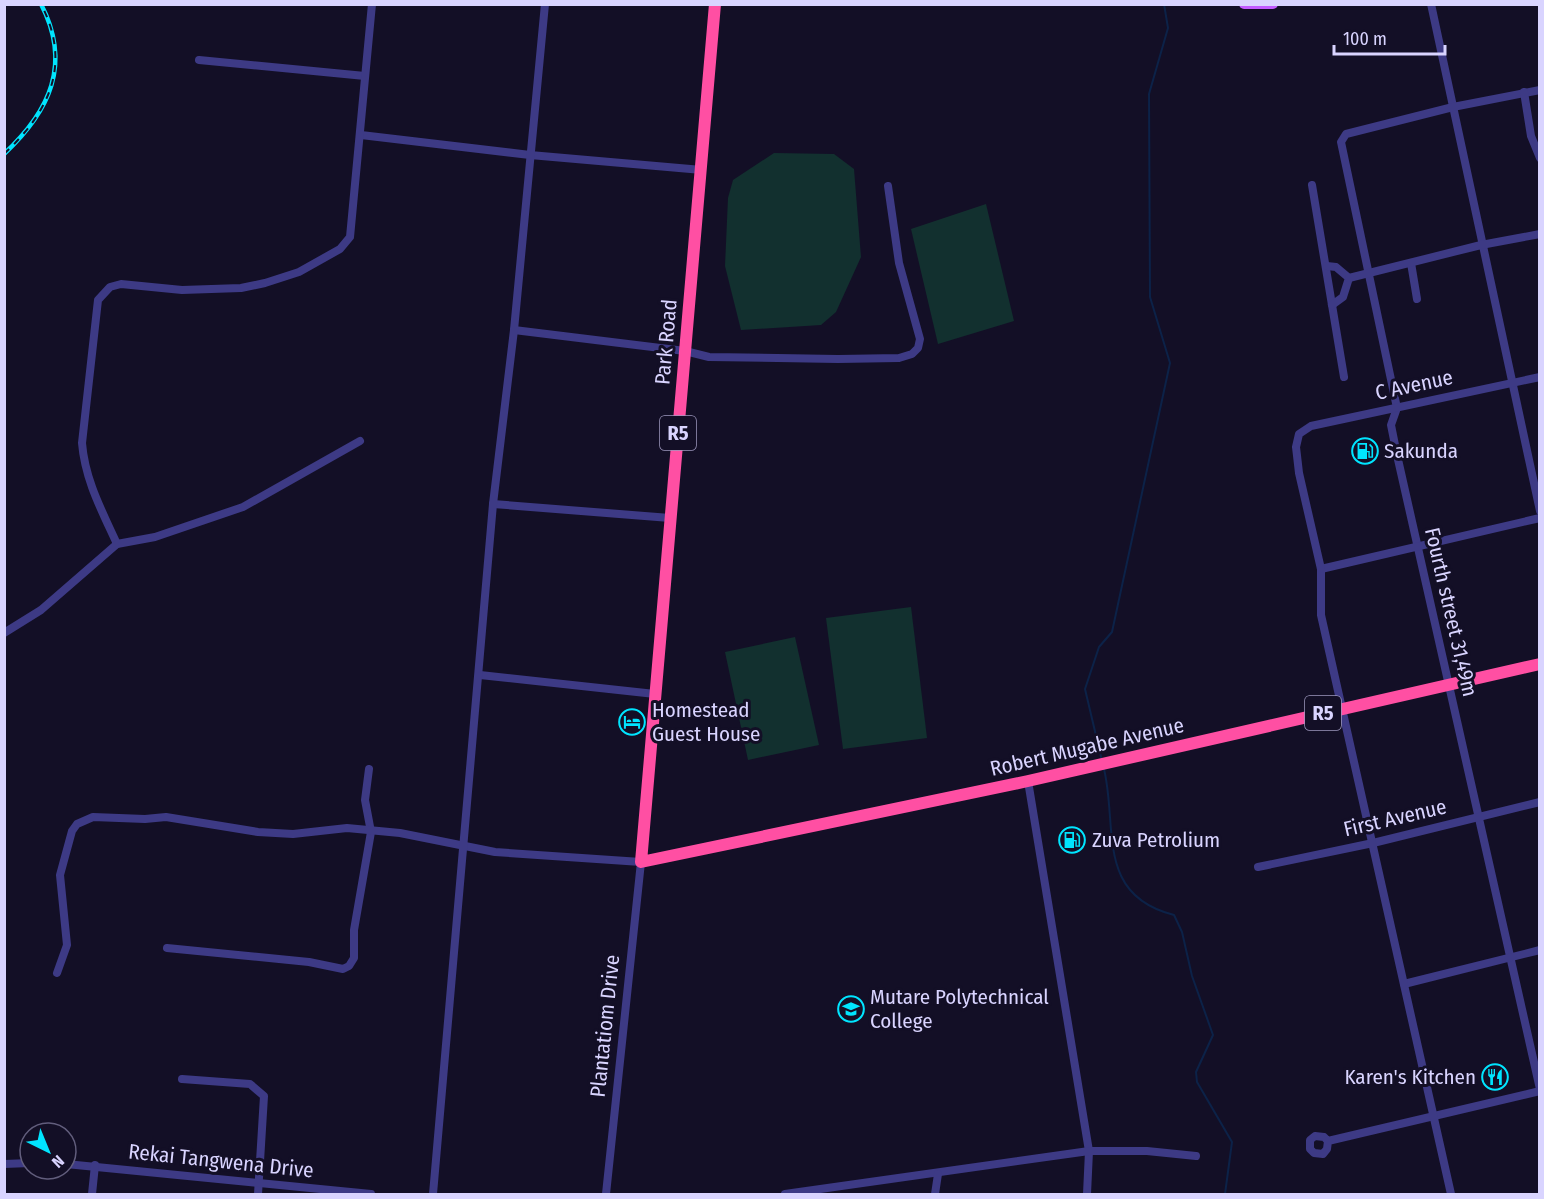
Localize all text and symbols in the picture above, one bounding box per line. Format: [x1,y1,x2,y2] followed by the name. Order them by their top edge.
[1334,18,1445,56] scale bar
[1343,28,1387,50] text: 100 m
[649,298,683,386] street label: Park Road
[1373,364,1455,406] street label: C Avenue
[660,416,696,450] road number: R5
[1350,436,1380,466] fuel station icon: Sakunda
[1384,438,1458,464] place label: Sakunda
[1419,525,1483,699] street label: Fourth street 31,49m
[1305,696,1341,730] road number: R5
[652,697,760,747] place label: Homestead Guest House
[617,707,647,737] hotel icon: Homestead Guest House
[988,712,1186,782] street label: Robert Mugabe Avenue
[1341,794,1449,842] street label: First Avenue
[1057,825,1087,855] fuel station icon: Zuva Petrolium
[1092,827,1220,853] place label: Zuva Petrolium
[585,953,625,1099] street label: Plantatiom Drive
[870,984,1049,1034] place label: Mutare Polytechnical College
[836,994,866,1024] school or university icon: Mutare Polytechnical College
[1480,1062,1510,1092] restaurant icon: Karen's Kitchen
[1344,1064,1476,1090] place label: Karen's Kitchen
[18,1121,78,1181] north arrow
[127,1138,315,1184] street label: Rekai Tangwena Drive
[48,1151,68,1172] text: N

